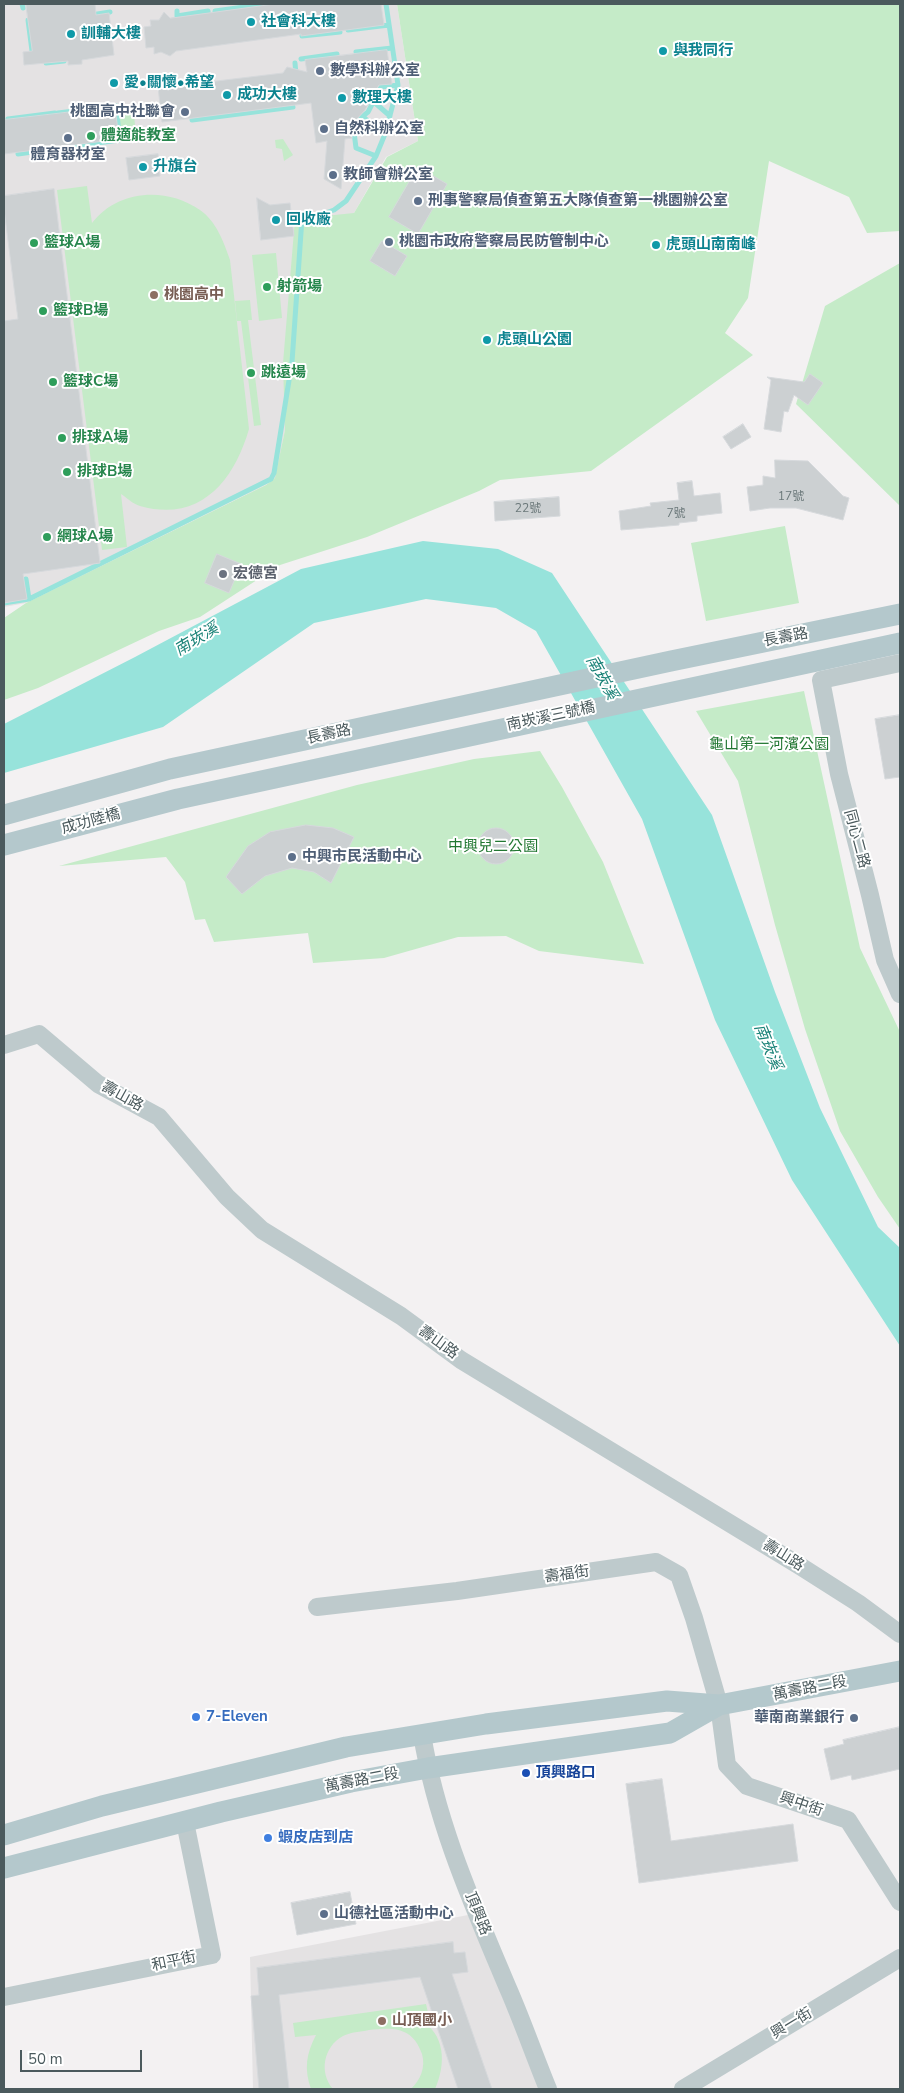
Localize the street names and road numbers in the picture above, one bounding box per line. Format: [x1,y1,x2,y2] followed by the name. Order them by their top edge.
[762,625,810,651] street label: 長壽路
[505,699,597,735] street label: 南崁溪三號橋
[305,722,353,748] street label: 長壽路
[60,806,122,838] street label: 成功陸橋
[840,808,872,870] street label: 同心二路
[98,1078,146,1116] street label: 壽山路
[415,1322,461,1364] street label: 壽山路
[759,1536,807,1576] street label: 壽山路
[543,1563,591,1587] street label: 壽福街
[771,1673,849,1705] street label: 萬壽路二段
[323,1765,401,1797] street label: 萬壽路二段
[777,1789,825,1821] street label: 興中街
[460,1890,494,1938] street label: 頂興路
[150,1949,198,1975] street label: 和平街
[768,2005,816,2043] street label: 興一街

